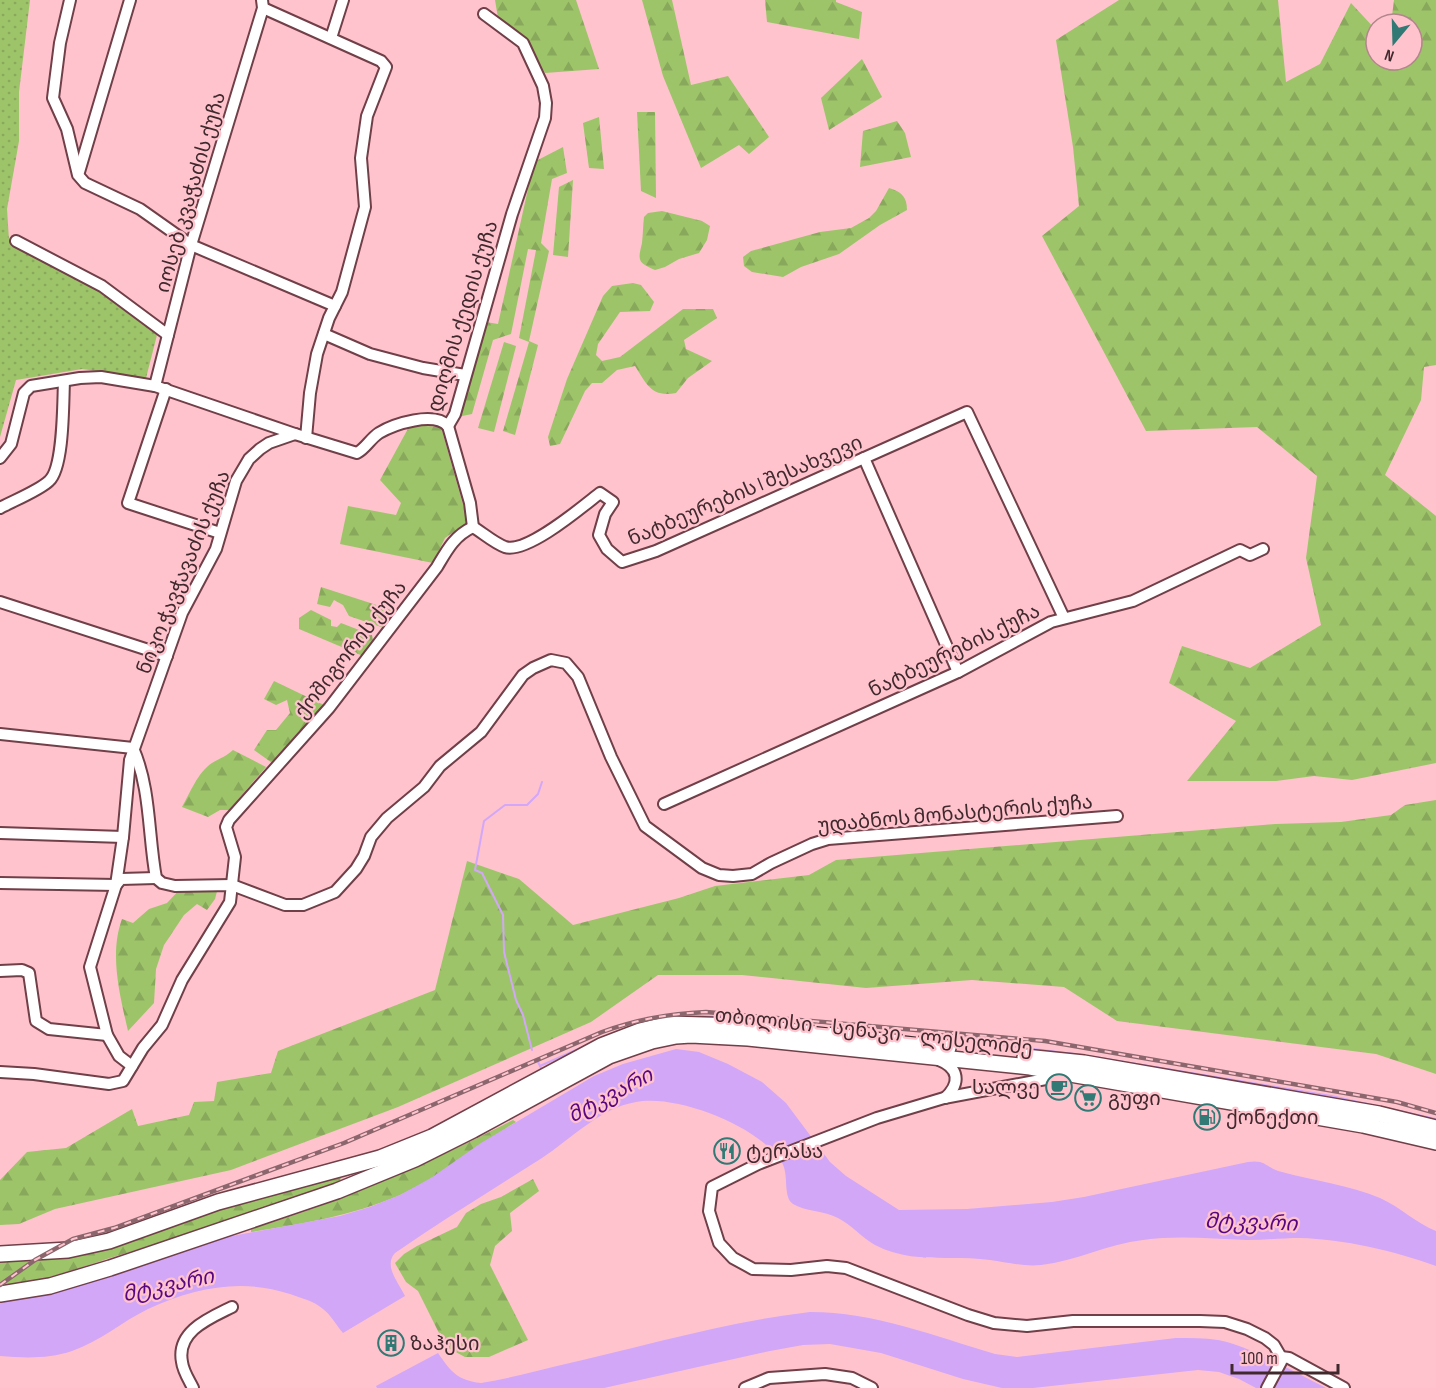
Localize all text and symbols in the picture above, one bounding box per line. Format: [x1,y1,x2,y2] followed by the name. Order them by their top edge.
[1364,12,1424,72] north arrow
[1382,44,1397,65] text: N
[151,89,231,295] street label: იოსებ კვაჭაძის ქუჩა
[422,218,503,415] street label: დიღმის ქედის ქუჩა
[625,431,866,551] street label: ნატბეურების I შესახვევი
[132,467,236,678] street label: ნიკო ჭავჭავაძის ქუჩა
[290,576,412,723] street label: ქოშიგორის ქუჩა
[865,599,1044,703] street label: ნატბეურების ქუჩა
[816,790,1094,838] street label: უდაბნოს მონასტერის ქუჩა
[714,1003,1034,1061] street label: თბილისი — სენაკი — ლესელიძე
[563,1062,658,1128] water label: მტკვარი
[1044,1072,1074,1102] cafe icon: სალვე
[972,1076,1040,1100] place label: სალვე
[1073,1083,1103,1113] supermarket icon: გუფი
[1108,1087,1161,1111] place label: გუფი
[1192,1102,1222,1132] fuel station icon: ქონექთი
[1226,1106,1318,1130] place label: ქონექთი
[712,1136,742,1166] restaurant icon: ტერასა
[746,1140,823,1164] place label: ტერასა
[1204,1208,1299,1237] water label: მტკვარი
[120,1263,217,1307] water label: მტკვარი
[376,1328,406,1358] building icon: ზაჰესი
[410,1332,479,1356] place label: ზაჰესი
[1232,1337,1338,1375] scale bar
[1241,1348,1278,1369] text: 100 m

